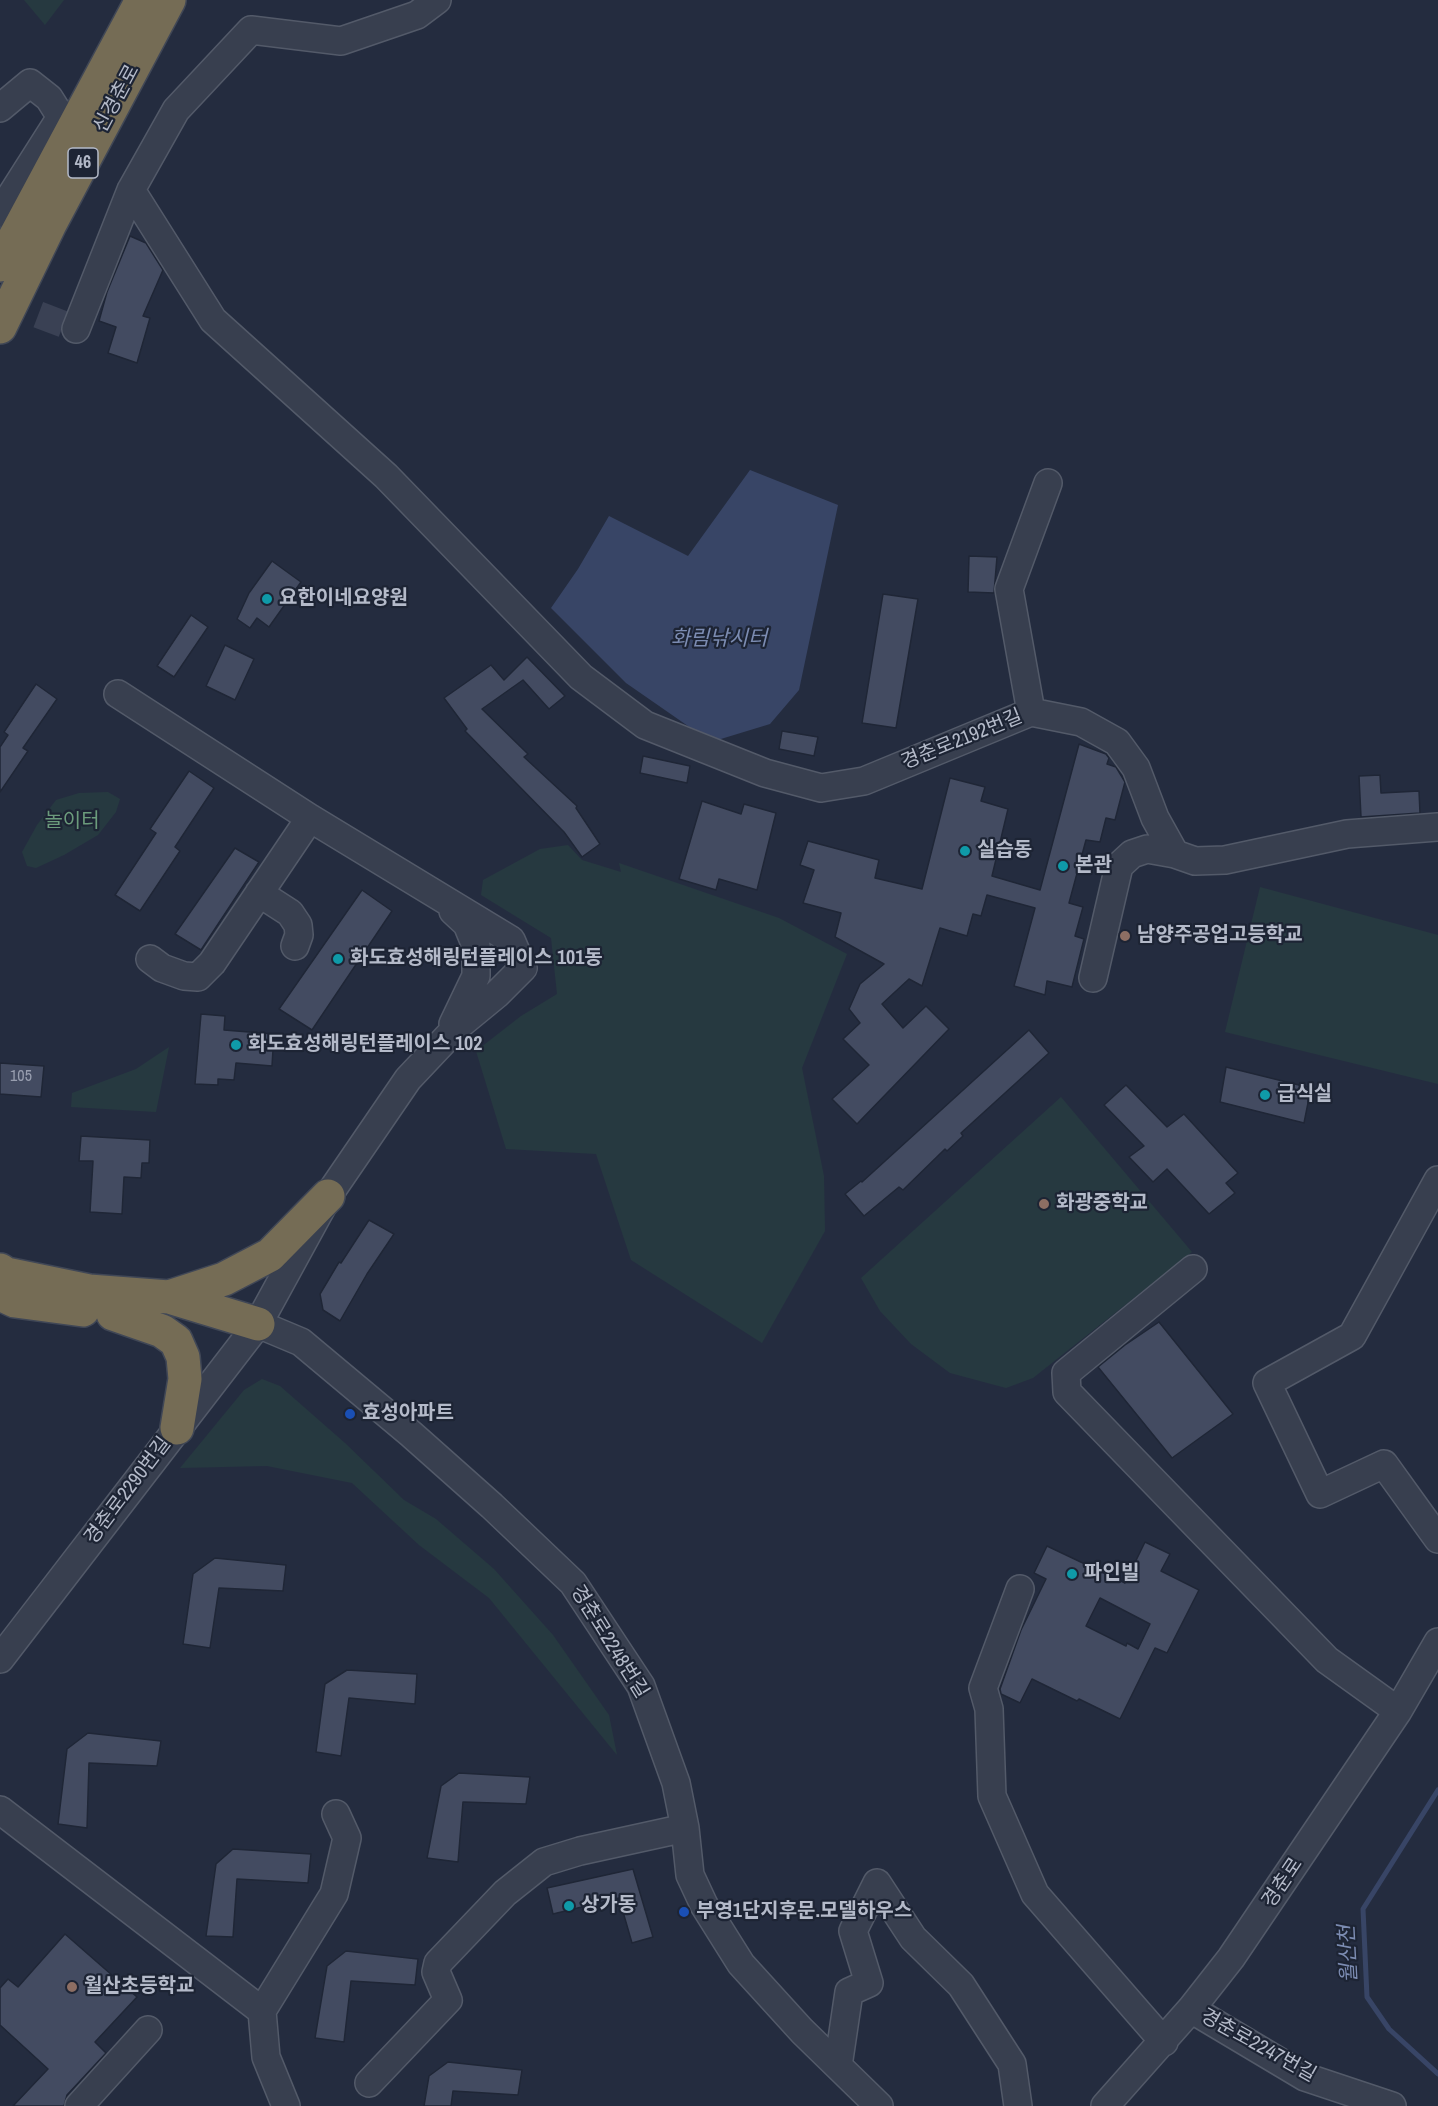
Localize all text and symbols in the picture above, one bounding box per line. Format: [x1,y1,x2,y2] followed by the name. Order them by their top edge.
[89,61,145,137] street label: 신경춘로
[68,148,98,178] road number: 46
[279,587,408,611] place label: 요한이네요양원
[260,592,274,606] marker: 요한이네요양원
[671,626,767,652] water label: 화림낚시터
[898,705,1026,775] street label: 경춘로2192번길
[44,810,100,834] park label: 놀이터
[977,839,1032,863] place label: 실습동
[958,844,972,858] marker: 실습동
[1075,854,1112,878] place label: 본관
[1056,859,1070,873] marker: 본관
[1137,924,1303,948] place label: 남양주공업고등학교
[1118,929,1132,943] marker: 남양주공업고등학교
[350,947,603,971] place label: 화도효성해링턴플레이스 101동
[331,952,345,966] marker: 화도효성해링턴플레이스 101동
[248,1033,482,1057] place label: 화도효성해링턴플레이스 102
[229,1038,243,1052] marker: 화도효성해링턴플레이스 102
[10,1067,32,1087] house number: 105
[1277,1083,1332,1107] place label: 급식실
[1258,1088,1272,1102] marker: 급식실
[1056,1192,1148,1216] place label: 화광중학교
[1037,1197,1051,1211] marker: 화광중학교
[362,1402,454,1426] place label: 효성아파트
[343,1407,357,1421] marker: 효성아파트
[80,1432,176,1550] street label: 경춘로2290번길
[1084,1562,1139,1586] place label: 파인빌
[1065,1567,1079,1581] marker: 파인빌
[565,1581,653,1703] street label: 경춘로2248번길
[1258,1853,1308,1913] street label: 경춘로
[581,1894,636,1918] place label: 상가동
[562,1899,576,1913] marker: 상가동
[696,1900,912,1924] place label: 부영1단지후문.모델하우스
[677,1905,691,1919] marker: 부영1단지후문.모델하우스
[1335,1924,1363,1984] water label: 월산천
[84,1975,194,1999] place label: 월산초등학교
[65,1980,79,1994] marker: 월산초등학교
[1196,2004,1320,2088] street label: 경춘로2247번길

